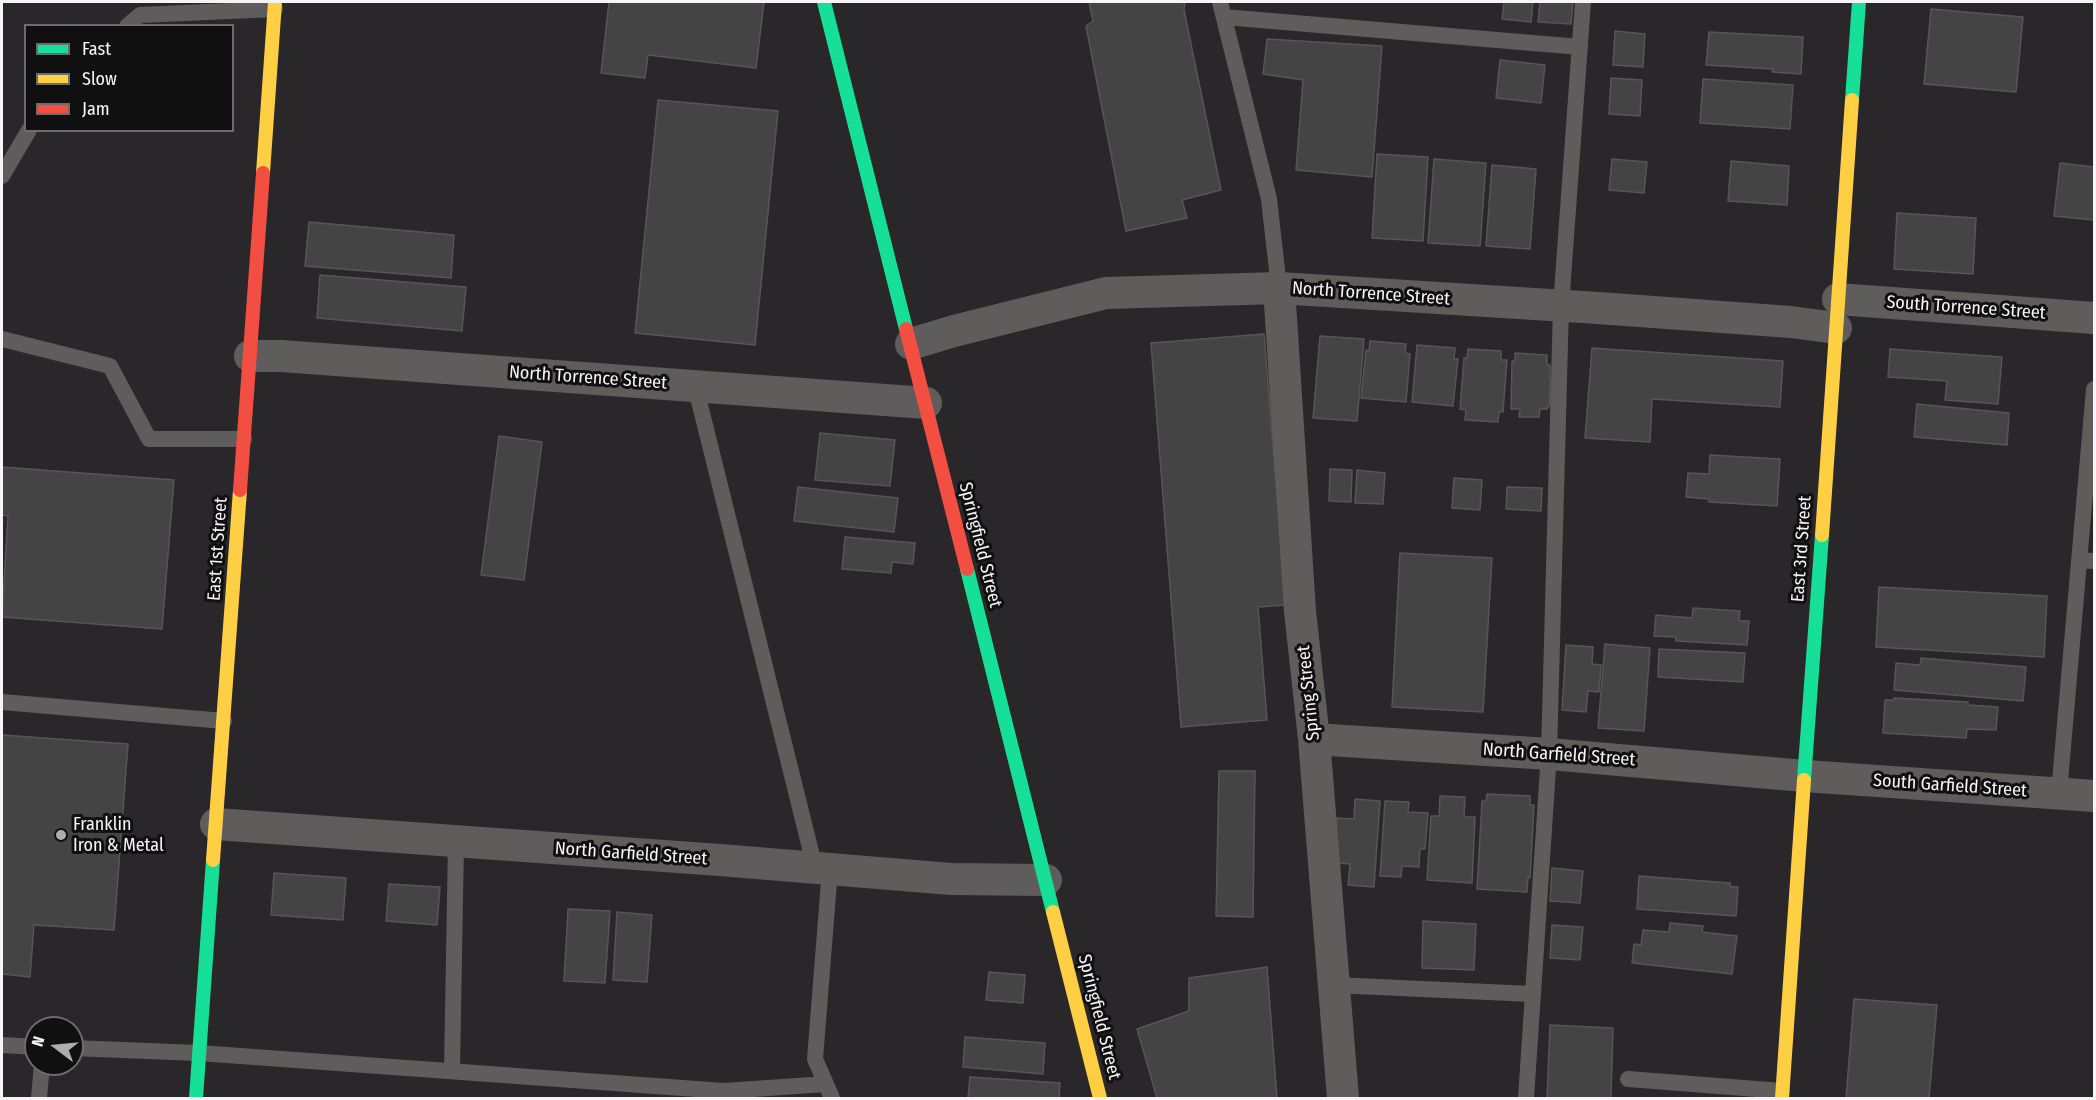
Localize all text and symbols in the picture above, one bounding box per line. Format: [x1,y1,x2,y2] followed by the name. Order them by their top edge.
[24,24,234,132] legend
[82,38,111,60] text: Fast
[82,68,117,90] text: Slow
[82,98,110,120] text: Jam
[1291,278,1451,310] street label: North Torrence Street
[1886,292,2046,324] street label: South Torrence Street
[508,362,668,394] street label: North Torrence Street
[954,480,1006,610] street label: Springfield Street
[1788,495,1816,603] street label: East 3rd Street
[204,496,232,602] street label: East 1st Street
[1293,644,1325,742] street label: Spring Street
[1482,739,1636,771] street label: North Garfield Street
[1872,770,2028,802] street label: South Garfield Street
[73,814,164,856] place label: Franklin Iron & Metal
[54,828,68,842] marker: Franklin Iron & Metal
[554,838,708,870] street label: North Garfield Street
[1073,952,1125,1082] street label: Springfield Street
[24,1016,84,1076] north arrow
[28,1034,49,1049] text: N

